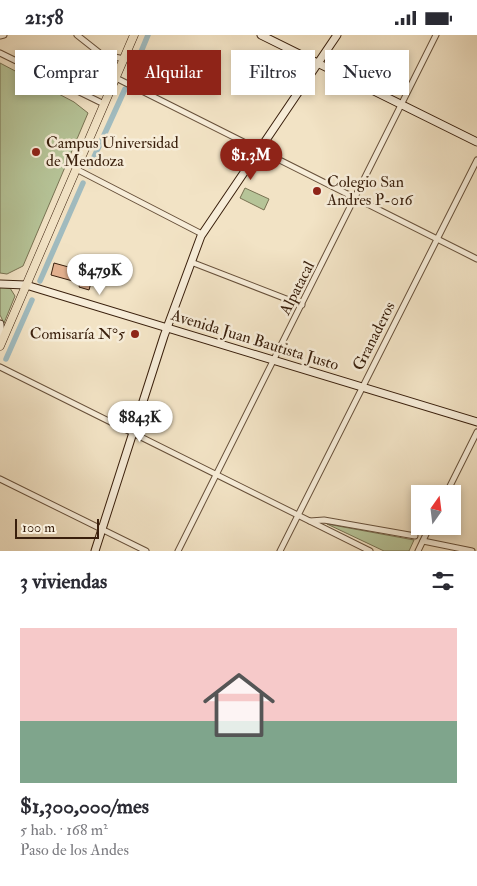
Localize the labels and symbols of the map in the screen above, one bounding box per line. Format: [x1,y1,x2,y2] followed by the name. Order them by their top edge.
[46,133,179,171] place label: Campus Universidad de Mendoza
[216,139,286,181] pin: $1.3M
[30,146,42,158] marker: Campus Universidad de Mendoza
[326,172,414,210] place label: Colegio San Andres P-016
[311,185,323,197] marker: Colegio San Andres P-016
[65,253,135,296] pin: $479K
[275,258,320,320] street label: Alpatacal
[348,298,400,374] street label: Granaderos
[168,305,341,376] street label: Avenida Juan Bautista Justo
[30,324,125,344] place label: Comisaría N°5
[129,328,141,340] marker: Comisaría N°5
[105,401,175,443] pin: $843K
[411,485,461,535] north arrow
[15,516,99,539] scale bar

